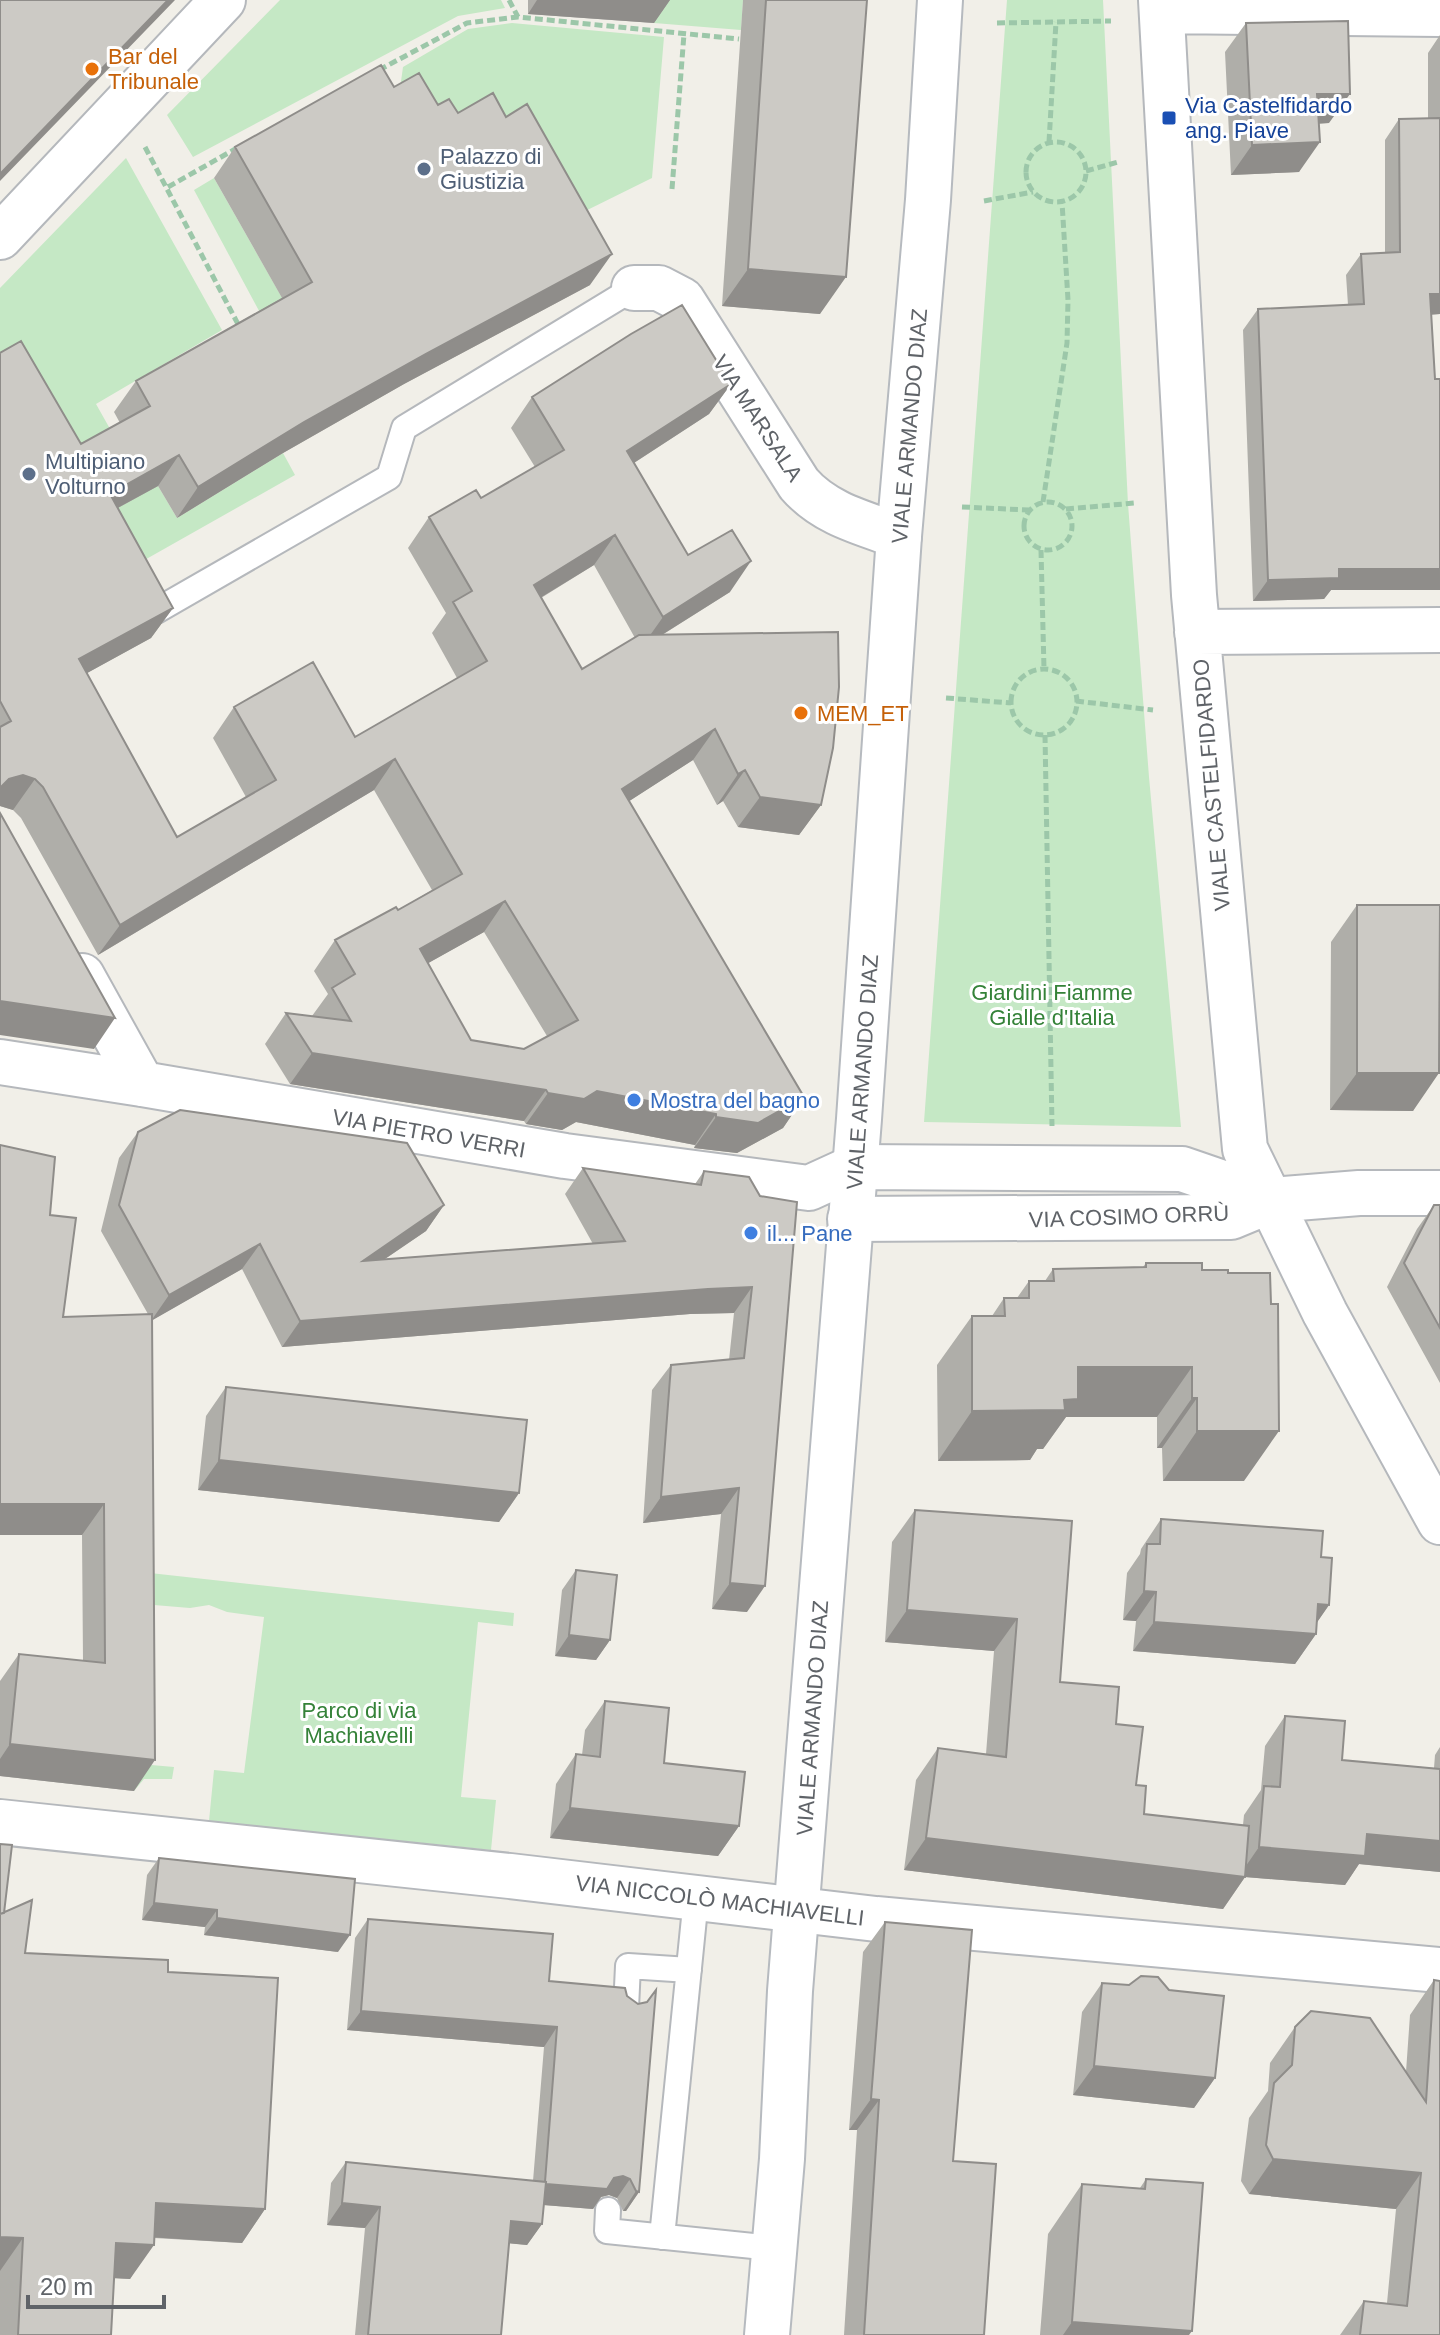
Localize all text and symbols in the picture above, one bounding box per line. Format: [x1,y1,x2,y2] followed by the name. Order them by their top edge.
[108,44,199,94] place label: Bar del Tribunale
[83,60,101,78] marker: Bar del Tribunale
[1185,93,1352,143] place label: Via Castelfidardo ang. Piave
[1160,109,1178,127] marker: Via Castelfidardo ang. Piave
[440,144,542,194] place label: Palazzo di Giustizia
[415,160,433,178] marker: Palazzo di Giustizia
[887,307,932,545] street label: VIALE ARMANDO DIAZ
[707,350,808,486] street label: VIA MARSALA
[45,449,145,499] place label: Multipiano Volturno
[20,465,38,483] marker: Multipiano Volturno
[1188,658,1235,912] street label: VIALE CASTELFIDARDO
[817,701,909,726] place label: MEM_ET
[792,704,810,722] marker: MEM_ET
[842,953,883,1191] street label: VIALE ARMANDO DIAZ
[971,980,1133,1030] park label: Giardini Fiamme Gialle d'Italia
[650,1088,820,1113] place label: Mostra del bagno
[625,1091,643,1109] marker: Mostra del bagno
[330,1104,527,1163] street label: VIA PIETRO VERRI
[1028,1201,1230,1232] street label: VIA COSIMO ORRÙ
[767,1221,853,1246] place label: il... Pane
[742,1224,760,1242] marker: il... Pane
[792,1599,833,1837] street label: VIALE ARMANDO DIAZ
[302,1698,417,1748] park label: Parco di via Machiavelli
[574,1870,866,1931] street label: VIA NICCOLÒ MACHIAVELLI
[28,2259,164,2309] scale bar
[40,2273,93,2300] text: 20 m

